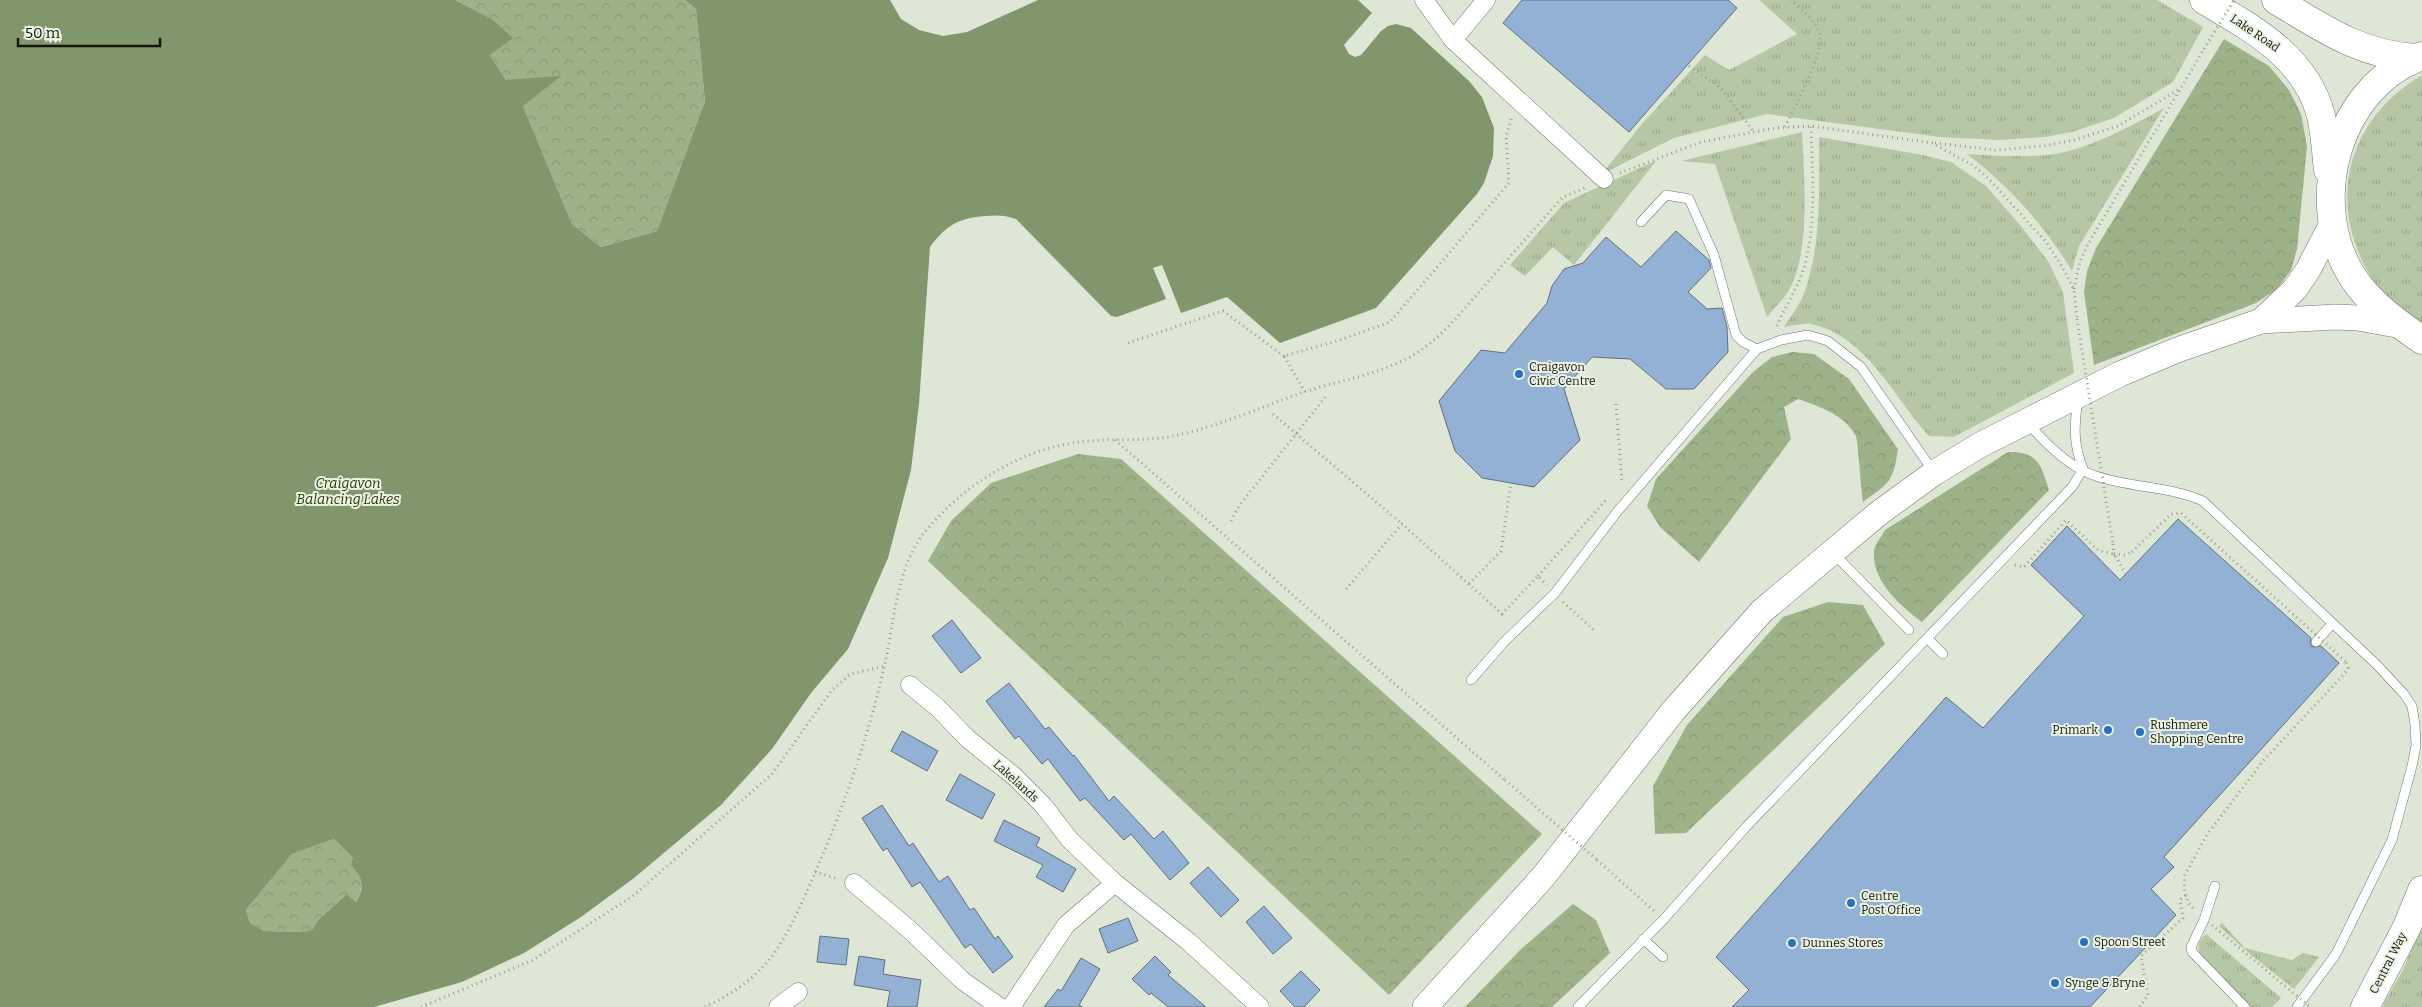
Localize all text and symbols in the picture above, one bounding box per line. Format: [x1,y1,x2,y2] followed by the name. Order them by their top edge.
[2228,11,2282,55] street label: Lake Road
[18,15,160,47] scale bar
[25,24,61,42] text: 50 m
[1529,360,1596,388] place label: Craigavon Civic Centre
[1513,368,1525,380] marker: Craigavon Civic Centre
[296,475,400,508] water label: Craigavon Balancing Lakes
[2150,718,2244,746] place label: Rushmere Shopping Centre
[2052,723,2098,737] place label: Primark
[2102,724,2114,736] marker: Primark
[2134,726,2146,738] marker: Rushmere Shopping Centre
[990,757,1042,805] street label: Lakelands
[1861,889,1921,917] place label: Centre Post Office
[1845,897,1857,909] marker: Centre Post Office
[2367,929,2410,996] street label: Central Way
[2094,935,2166,949] place label: Spoon Street
[1802,936,1884,950] place label: Dunnes Stores
[2078,936,2090,948] marker: Spoon Street
[1786,937,1798,949] marker: Dunnes Stores
[2065,976,2145,990] place label: Synge & Bryne
[2049,977,2061,989] marker: Synge & Bryne

